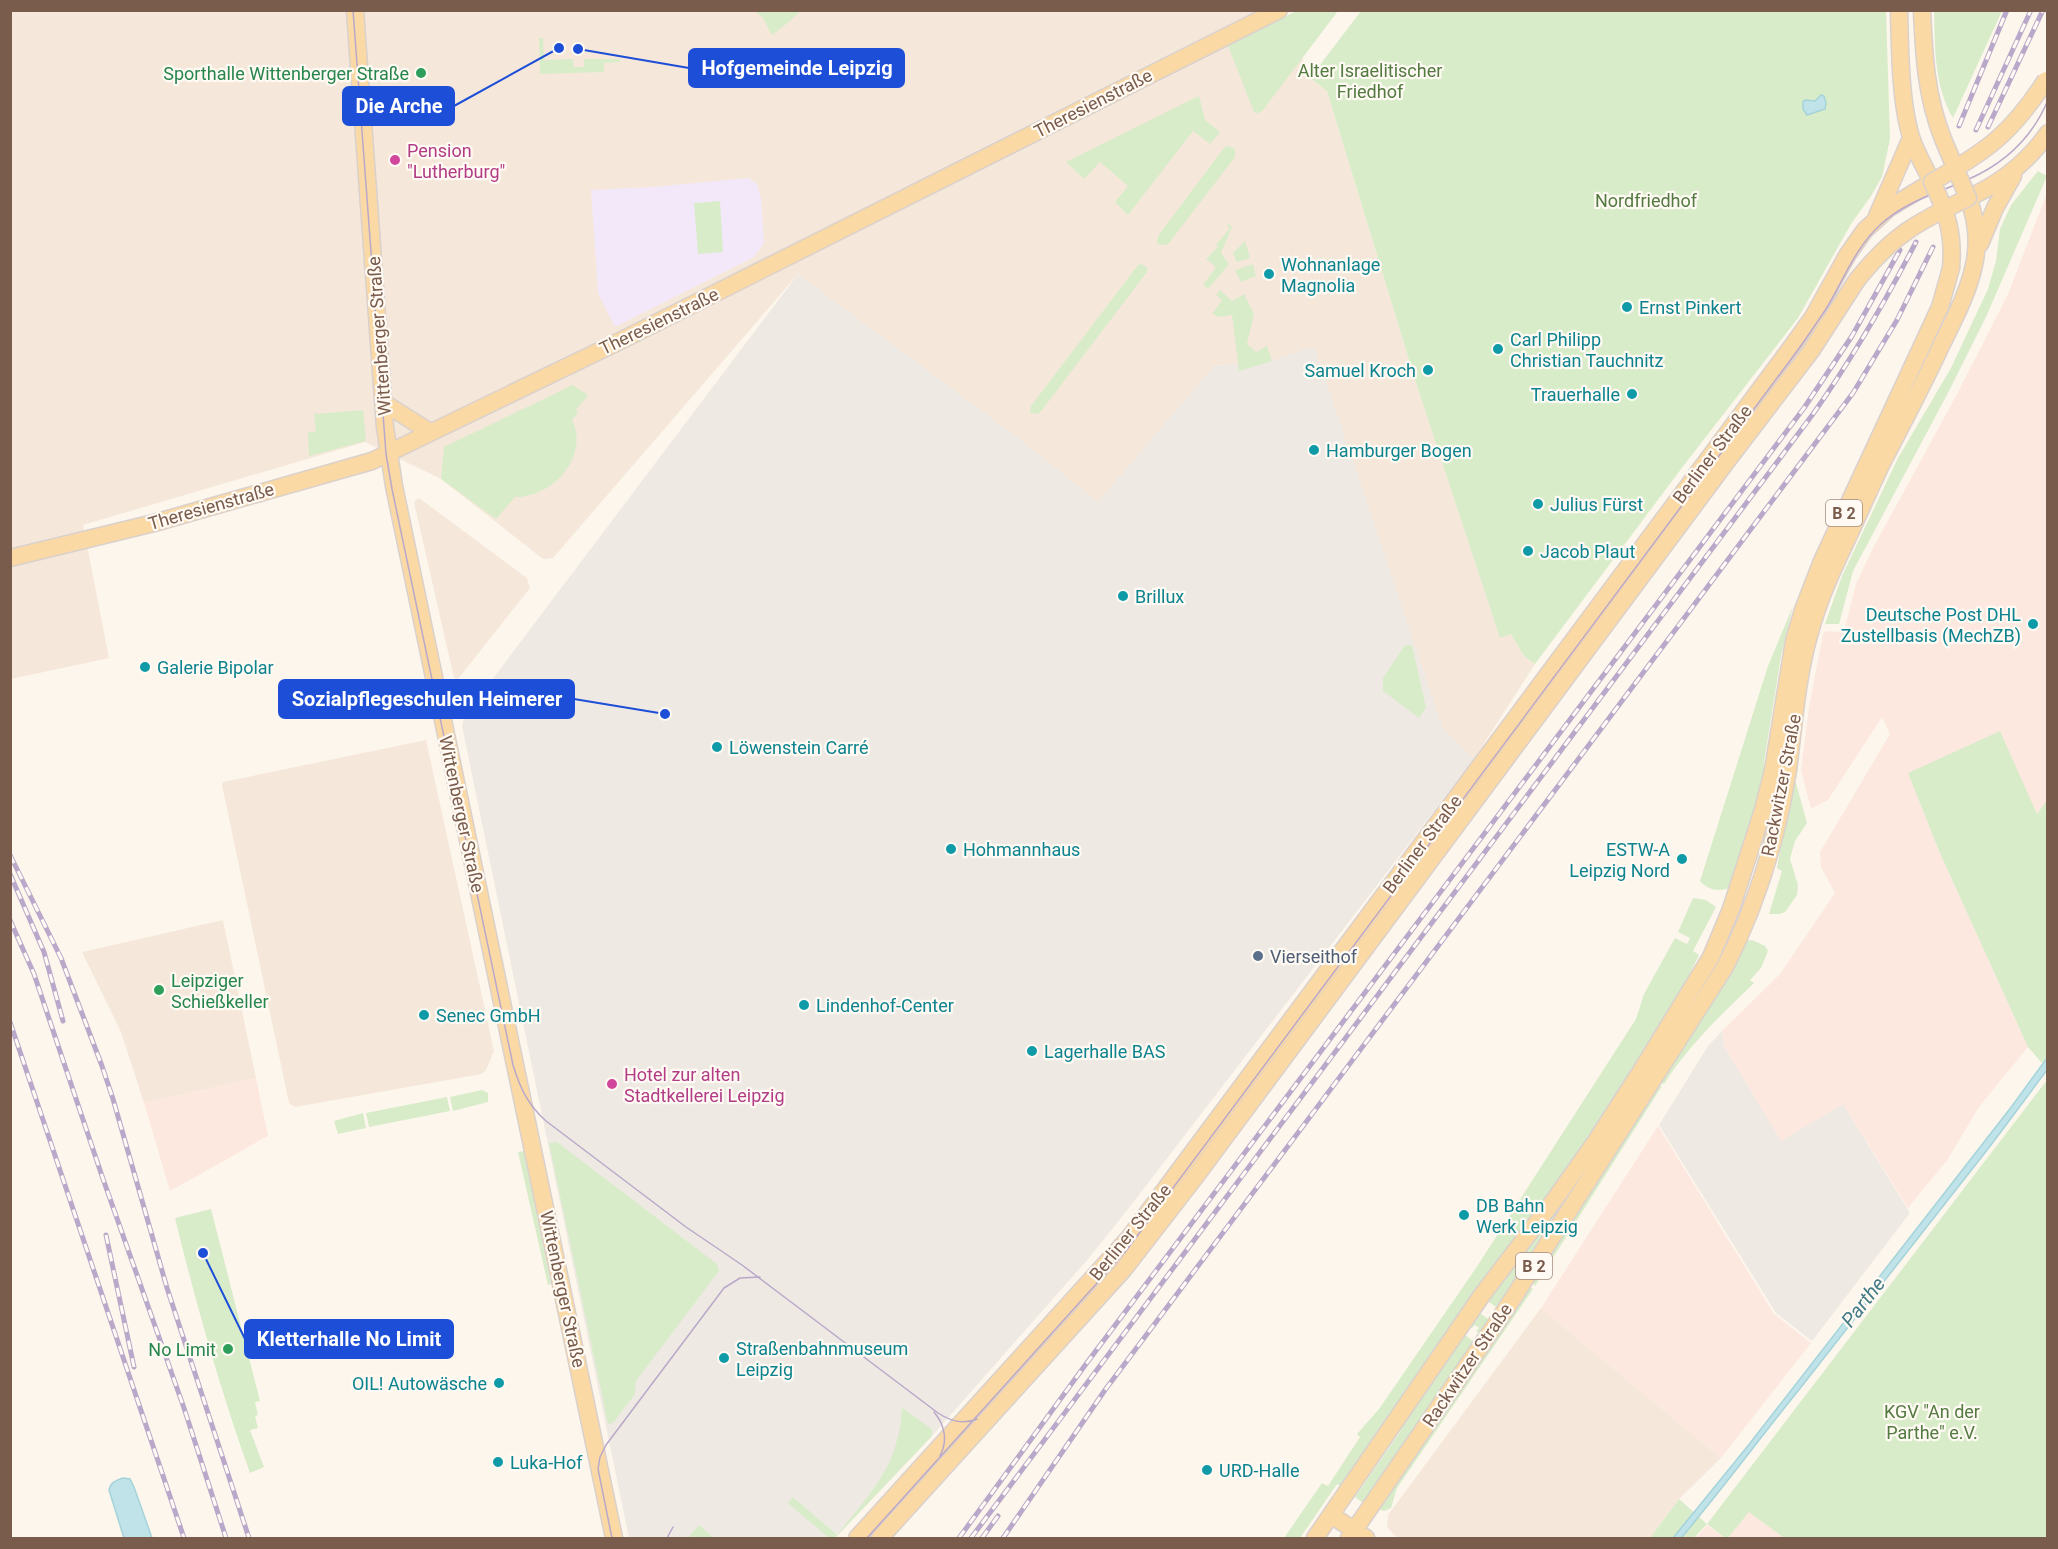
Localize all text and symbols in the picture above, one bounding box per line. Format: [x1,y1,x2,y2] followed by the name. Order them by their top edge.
[689,49,904,87] callout: Hofgemeinde Leipzig
[701,56,893,80] text: Hofgemeinde Leipzig
[1298,60,1442,102] park label: Alter Israelitischer Friedhof
[163,63,409,84] place label: Sporthalle Wittenberger Straße
[1030,64,1156,142] street label: Theresienstraße
[414,66,428,80] marker: Sporthalle Wittenberger Straße
[343,87,454,125] callout: Die Arche
[355,94,443,118] text: Die Arche
[407,140,505,182] place label: Pension "Lutherburg"
[388,153,402,167] marker: Pension "Lutherburg"
[1595,190,1698,211] park label: Nordfriedhof
[1281,254,1380,296] place label: Wohnanlage Magnolia
[363,256,395,416] street label: Wittenberger Straße
[1262,267,1276,281] marker: Wohnanlage Magnolia
[596,283,722,359] street label: Theresienstraße
[1639,297,1742,318] place label: Ernst Pinkert
[1620,300,1634,314] marker: Ernst Pinkert
[1510,329,1664,371] place label: Carl Philipp Christian Tauchnitz
[1491,342,1505,356] marker: Carl Philipp Christian Tauchnitz
[1305,360,1416,381] place label: Samuel Kroch
[1421,363,1435,377] marker: Samuel Kroch
[1531,384,1620,405] place label: Trauerhalle
[1625,387,1639,401] marker: Trauerhalle
[1668,401,1756,507] street label: Berliner Straße
[1326,440,1472,461] place label: Hamburger Bogen
[1307,443,1321,457] marker: Hamburger Bogen
[146,478,276,534] street label: Theresienstraße
[1550,494,1643,515] place label: Julius Fürst
[1531,497,1545,511] marker: Julius Fürst
[1826,500,1862,526] road number: B 2
[1540,541,1635,562] place label: Jacob Plaut
[1521,544,1535,558] marker: Jacob Plaut
[1135,586,1184,607] place label: Brillux
[1116,589,1130,603] marker: Brillux
[1841,604,2021,647] place label: Deutsche Post DHL Zustellbasis (MechZB)
[2026,617,2040,631] marker: Deutsche Post DHL Zustellbasis (MechZB)
[157,657,274,678] place label: Galerie Bipolar
[138,660,152,674] marker: Galerie Bipolar
[279,680,574,718] callout: Sozialpflegeschulen Heimerer
[292,687,563,711] text: Sozialpflegeschulen Heimerer
[1757,712,1805,858] street label: Rackwitzer Straße
[435,734,489,894] street label: Wittenberger Straße
[729,737,869,758] place label: Löwenstein Carré
[710,740,724,754] marker: Löwenstein Carré
[1378,791,1466,897] street label: Berliner Straße
[963,839,1080,860] place label: Hohmannhaus
[1569,839,1670,881] place label: ESTW-A Leipzig Nord
[944,842,958,856] marker: Hohmannhaus
[1675,852,1689,866] marker: ESTW-A Leipzig Nord
[1270,946,1358,967] place label: Vierseithof
[1251,949,1265,963] marker: Vierseithof
[171,970,269,1012] place label: Leipziger Schießkeller
[152,983,166,997] marker: Leipziger Schießkeller
[816,995,954,1016] place label: Lindenhof-Center
[797,998,811,1012] marker: Lindenhof-Center
[436,1005,541,1026] place label: Senec GmbH
[417,1008,431,1022] marker: Senec GmbH
[1044,1041,1166,1062] place label: Lagerhalle BAS
[1025,1044,1039,1058] marker: Lagerhalle BAS
[624,1064,785,1106] place label: Hotel zur alten Stadtkellerei Leipzig
[605,1077,619,1091] marker: Hotel zur alten Stadtkellerei Leipzig
[1085,1180,1175,1284] street label: Berliner Straße
[1476,1195,1578,1237] place label: DB Bahn Werk Leipzig
[1457,1208,1471,1222] marker: DB Bahn Werk Leipzig
[536,1209,590,1369] street label: Wittenberger Straße
[1516,1253,1552,1279] road number: B 2
[1836,1272,1890,1332] water label: Parthe
[1418,1299,1516,1431] street label: Rackwitzer Straße
[245,1320,453,1358] callout: Kletterhalle No Limit
[257,1327,442,1351] text: Kletterhalle No Limit
[736,1338,908,1380] place label: Straßenbahnmuseum Leipzig
[148,1339,216,1360] place label: No Limit
[221,1342,235,1356] marker: No Limit
[717,1351,731,1365] marker: Straßenbahnmuseum Leipzig
[352,1373,487,1394] place label: OIL! Autowäsche
[492,1376,506,1390] marker: OIL! Autowäsche
[1884,1401,1980,1443] park label: KGV "An der Parthe" e.V.
[510,1452,583,1473] place label: Luka-Hof
[491,1455,505,1469] marker: Luka-Hof
[1219,1460,1299,1481] place label: URD-Halle
[1200,1463,1214,1477] marker: URD-Halle

